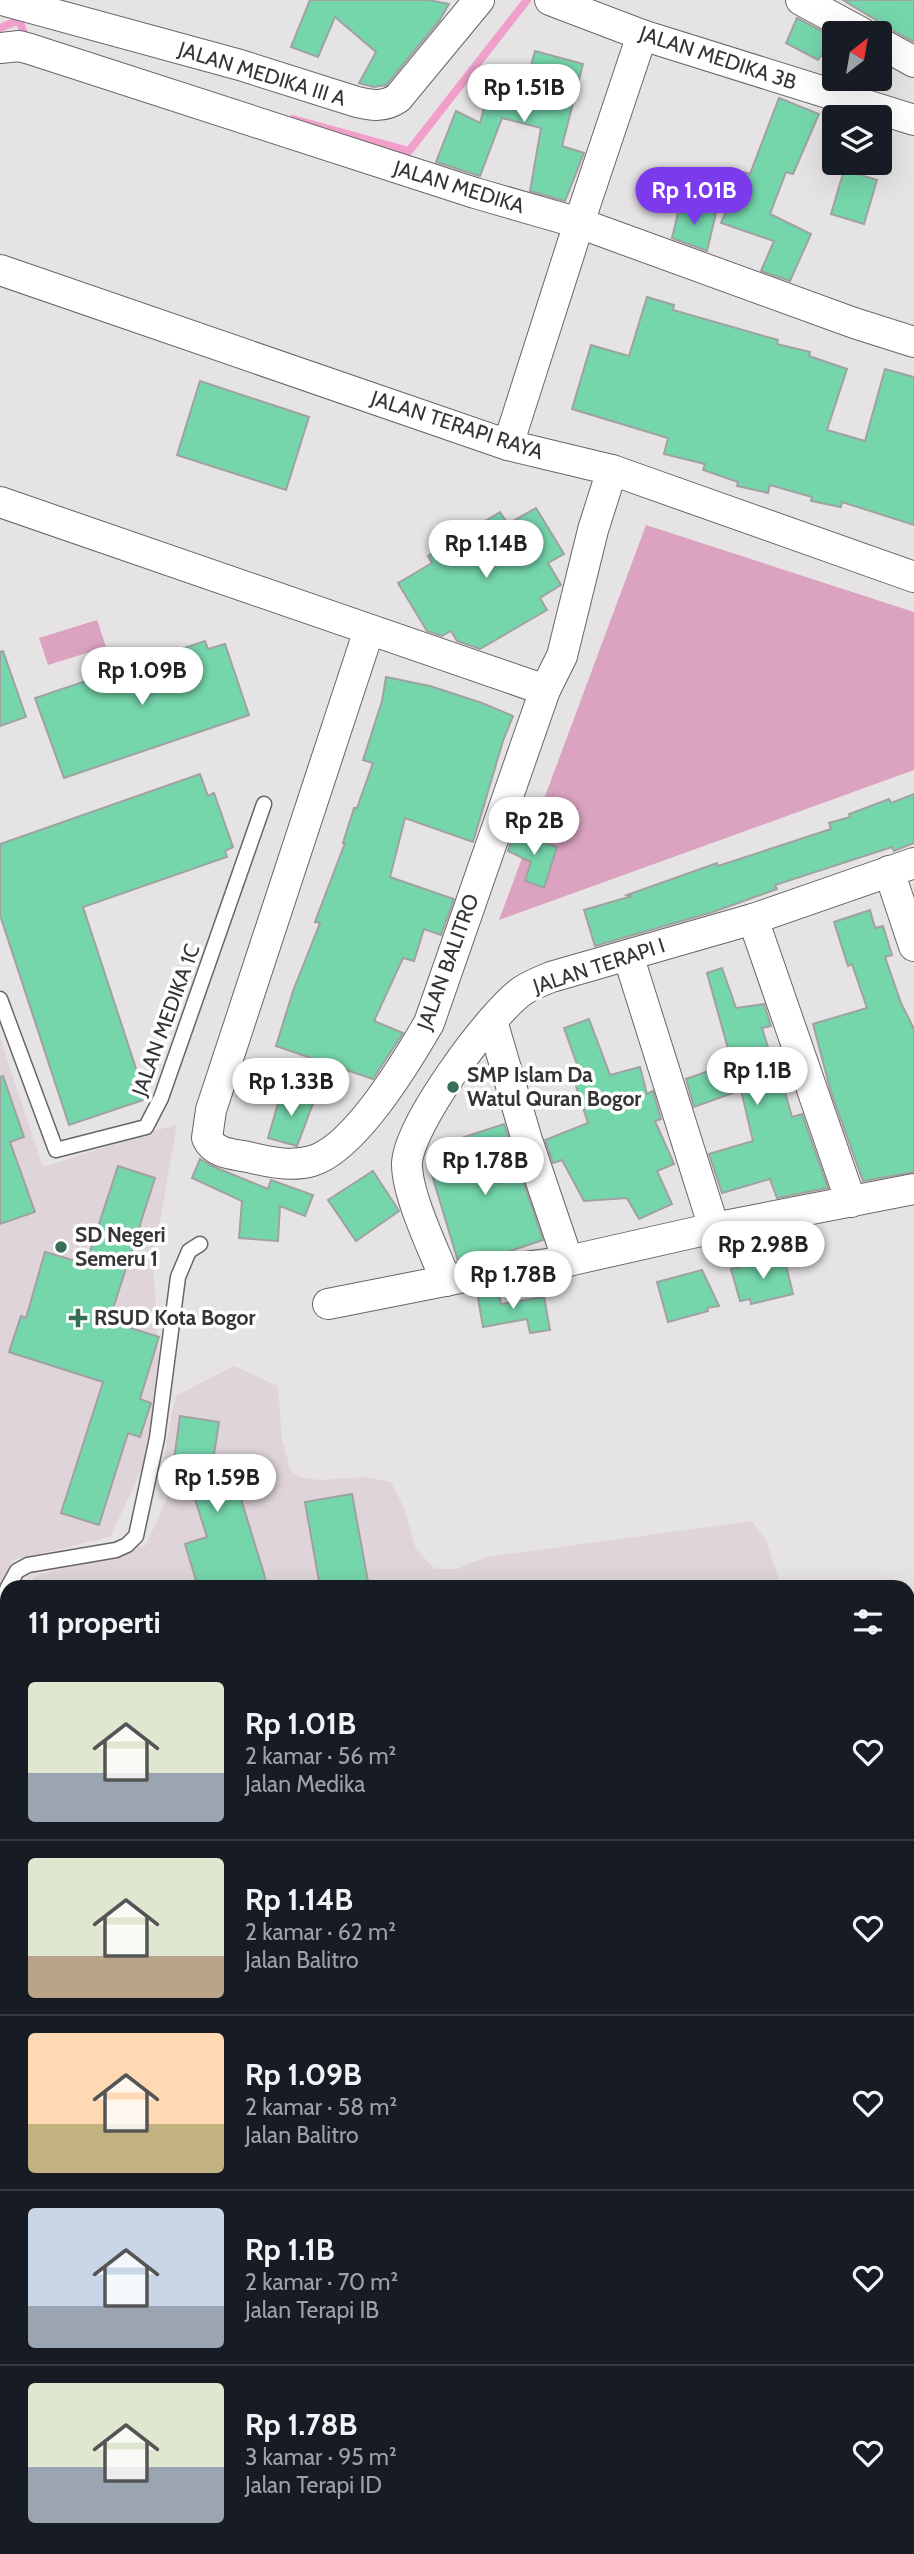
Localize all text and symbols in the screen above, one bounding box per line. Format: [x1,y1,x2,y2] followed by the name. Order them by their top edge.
[635,20,800,95] street label: JALAN MEDIKA 3B
[822,21,892,91] north arrow
[822,21,892,175] map controls
[174,36,349,111] street label: JALAN MEDIKA III A
[452,64,596,124] pin: Rp 1.51B
[483,73,565,101] text: Rp 1.51B
[822,105,892,175] button: layers
[390,154,528,218] street label: JALAN MEDIKA
[622,168,766,227] pin: Rp 1.01B
[651,176,737,204] text: Rp 1.01B
[367,385,546,464] street label: JALAN TERAPI RAYA
[414,520,558,580] pin: Rp 1.14B
[445,529,527,557] text: Rp 1.14B
[70,648,214,707] pin: Rp 1.09B
[97,656,187,684] text: Rp 1.09B
[485,798,583,857] pin: Rp 2B
[504,806,564,834] text: Rp 2B
[411,891,484,1034] street label: JALAN BALITRO
[529,932,668,999] street label: JALAN TERAPI I
[126,940,205,1100] street label: JALAN MEDIKA 1C
[692,1048,822,1107] pin: Rp 1.1B
[723,1056,791,1084] text: Rp 1.1B
[219,1058,363,1118] pin: Rp 1.33B
[467,1062,641,1111] place label: SMP Islam Da Watul Quran Bogor
[248,1067,334,1095] text: Rp 1.33B
[445,1079,461,1095] marker: SMP Islam Da Watul Quran Bogor
[413,1138,557,1197] pin: Rp 1.78B
[442,1146,528,1174] text: Rp 1.78B
[75,1222,166,1271] place label: SD Negeri Semeru 1
[691,1222,835,1281] pin: Rp 2.98B
[718,1230,808,1258] text: Rp 2.98B
[53,1239,69,1255] marker: SD Negeri Semeru 1
[441,1252,585,1311] pin: Rp 1.78B
[470,1260,556,1288] text: Rp 1.78B
[94,1305,255,1330] place label: RSUD Kota Bogor
[68,1308,88,1328] marker: RSUD Kota Bogor
[145,1454,289,1514] pin: Rp 1.59B
[174,1463,260,1491] text: Rp 1.59B
[849,1603,887,1641] icon: filters
[28,1604,161,1641] text: 11 properti
[245,1705,356,1742] text: Rp 1.01B
[84,1710,168,1794] icon: home
[849,1733,887,1771] icon: heart
[245,1742,396,1770] text: 2 kamar · 56 m²
[245,1770,365,1798] text: Jalan Medika
[245,1881,353,1918] text: Rp 1.14B
[84,1886,168,1970] icon: home
[849,1909,887,1947] icon: heart
[245,1918,396,1946] text: 2 kamar · 62 m²
[245,1946,359,1974] text: Jalan Balitro
[245,2056,362,2093] text: Rp 1.09B
[84,2061,168,2145] icon: home
[849,2084,887,2122] icon: heart
[245,2093,397,2121] text: 2 kamar · 58 m²
[245,2121,359,2149] text: Jalan Balitro
[245,2231,335,2268] text: Rp 1.1B
[84,2236,168,2320] icon: home
[849,2259,887,2297] icon: heart
[245,2268,398,2296] text: 2 kamar · 70 m²
[245,2296,379,2324] text: Jalan Terapi IB
[245,2406,357,2443] text: Rp 1.78B
[84,2411,168,2495] icon: home
[849,2434,887,2472] icon: heart
[245,2443,397,2471] text: 3 kamar · 95 m²
[245,2471,382,2499] text: Jalan Terapi ID

